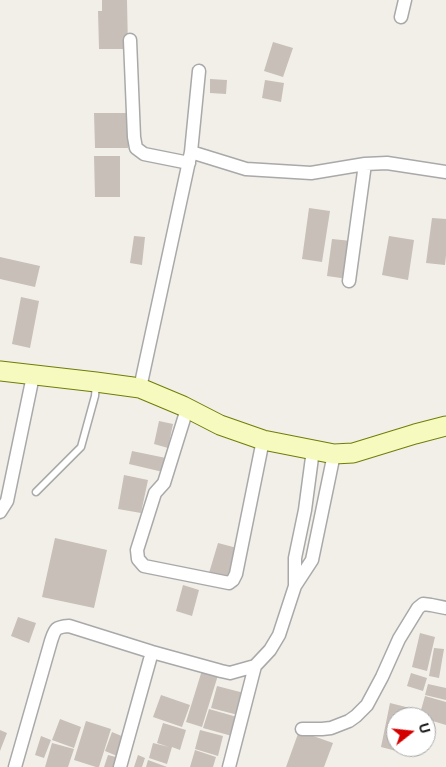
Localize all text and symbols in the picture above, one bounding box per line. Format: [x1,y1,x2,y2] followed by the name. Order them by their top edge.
[386,707,436,757] north arrow
[414,720,436,736] text: U

